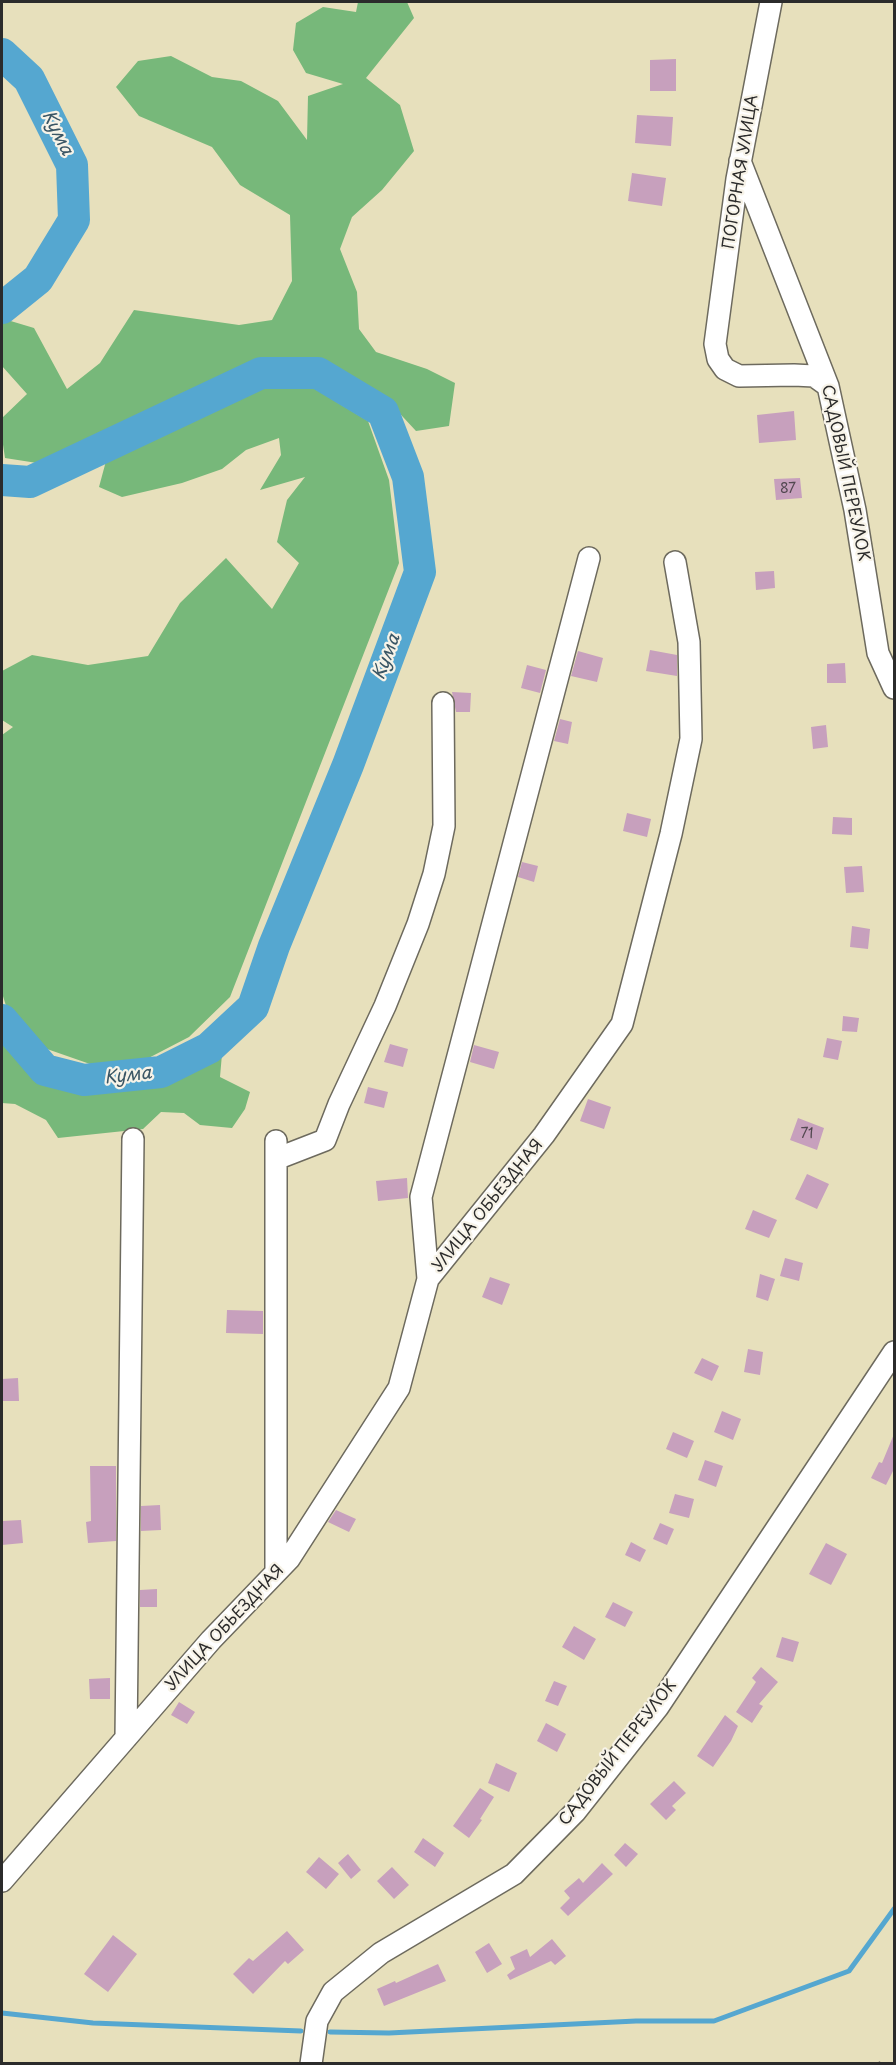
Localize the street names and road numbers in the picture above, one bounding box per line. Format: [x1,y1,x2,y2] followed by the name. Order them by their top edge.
[719,94,763,250] street label: ПОГОРНАЯ УЛИЦА
[817,383,873,563] street label: САДОВЫЙ ПЕРЕУЛОК
[429,1136,547,1276] street label: УЛИЦА ОБЬЕЗДНАЯ
[162,1561,288,1695] street label: УЛИЦА ОБЬЕЗДНАЯ
[555,1676,681,1830] street label: САДОВЫЙ ПЕРЕУЛОК

